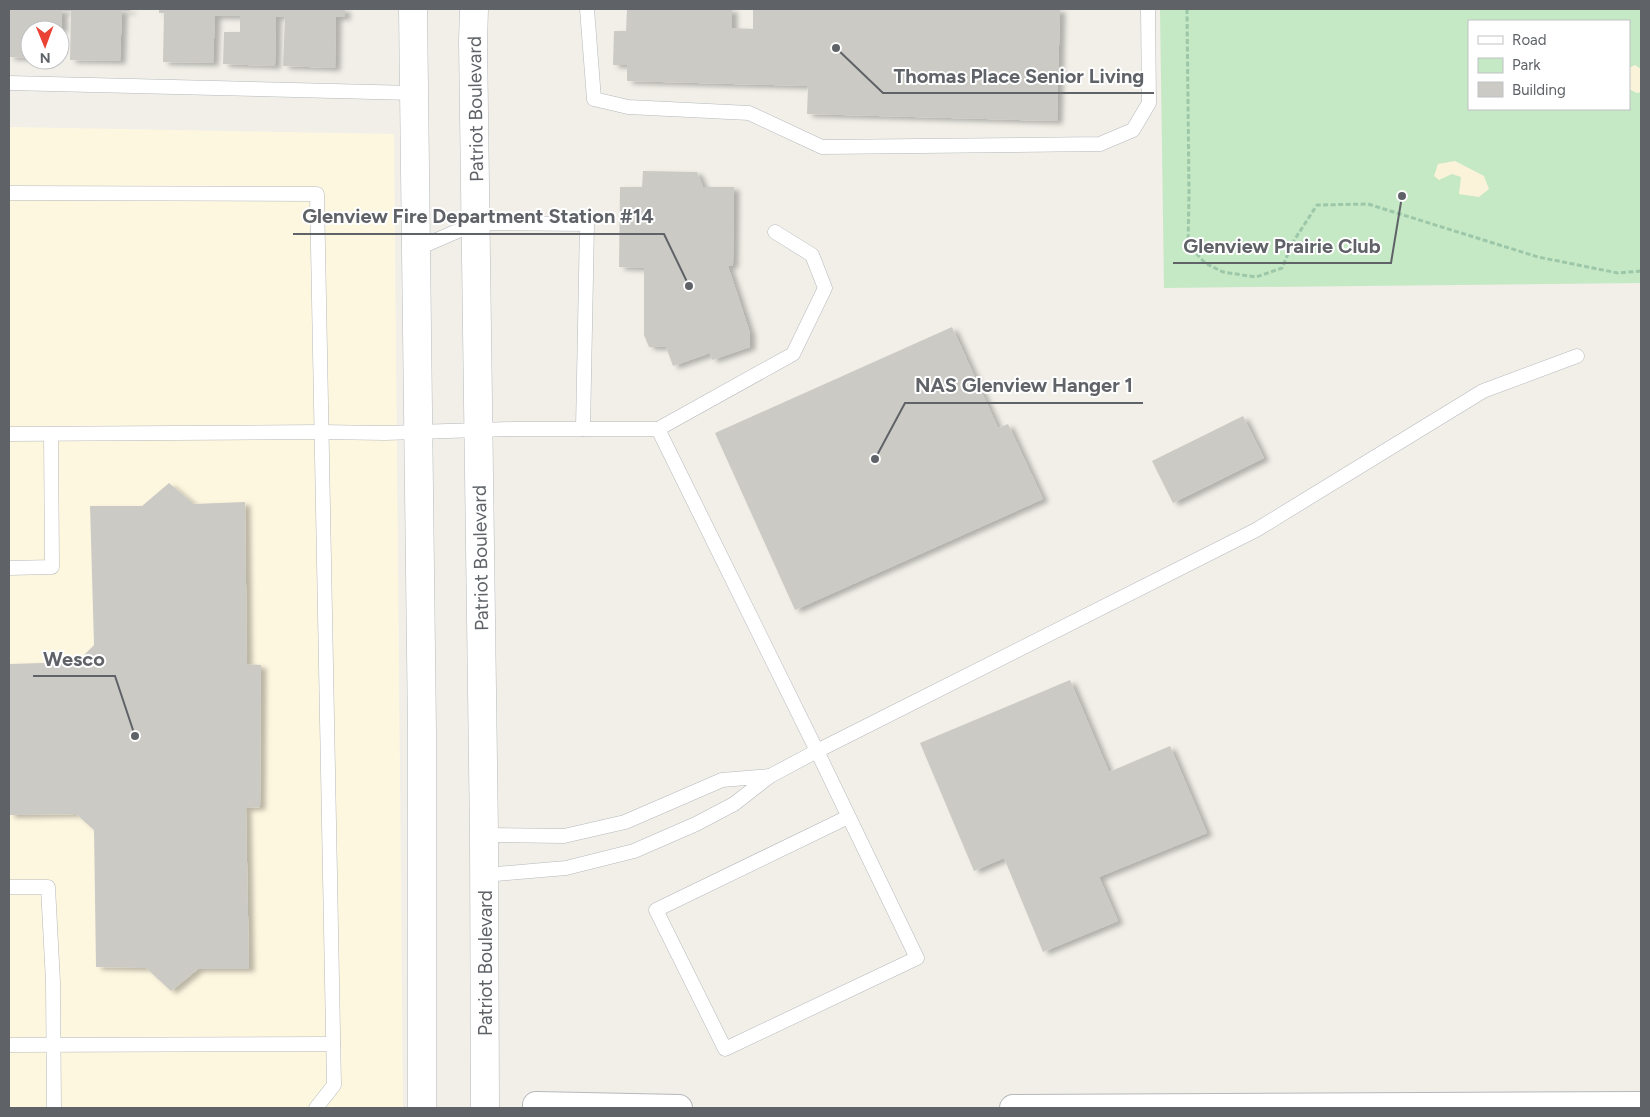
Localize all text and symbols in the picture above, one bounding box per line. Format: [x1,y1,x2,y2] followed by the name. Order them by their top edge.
[20,20,70,70] north arrow
[1468,20,1630,110] legend
[1512,31,1547,49] text: Road
[463,36,488,182] street label: Patriot Boulevard
[40,49,51,66] text: N
[1512,56,1541,74] text: Park
[883,58,1154,93] callout: Thomas Place Senior Living
[894,64,1144,88] text: Thomas Place Senior Living
[1512,81,1566,99] text: Building
[293,199,664,234] callout: Glenview Fire Department Station #14
[302,204,654,228] text: Glenview Fire Department Station #14
[1173,228,1391,263] callout: Glenview Prairie Club
[1183,234,1381,258] text: Glenview Prairie Club
[905,368,1143,403] callout: NAS Glenview Hanger 1
[915,373,1133,397] text: NAS Glenview Hanger 1
[468,485,493,631] street label: Patriot Boulevard
[33,641,115,676] callout: Wesco
[43,647,105,671] text: Wesco
[474,890,497,1036] street label: Patriot Boulevard

